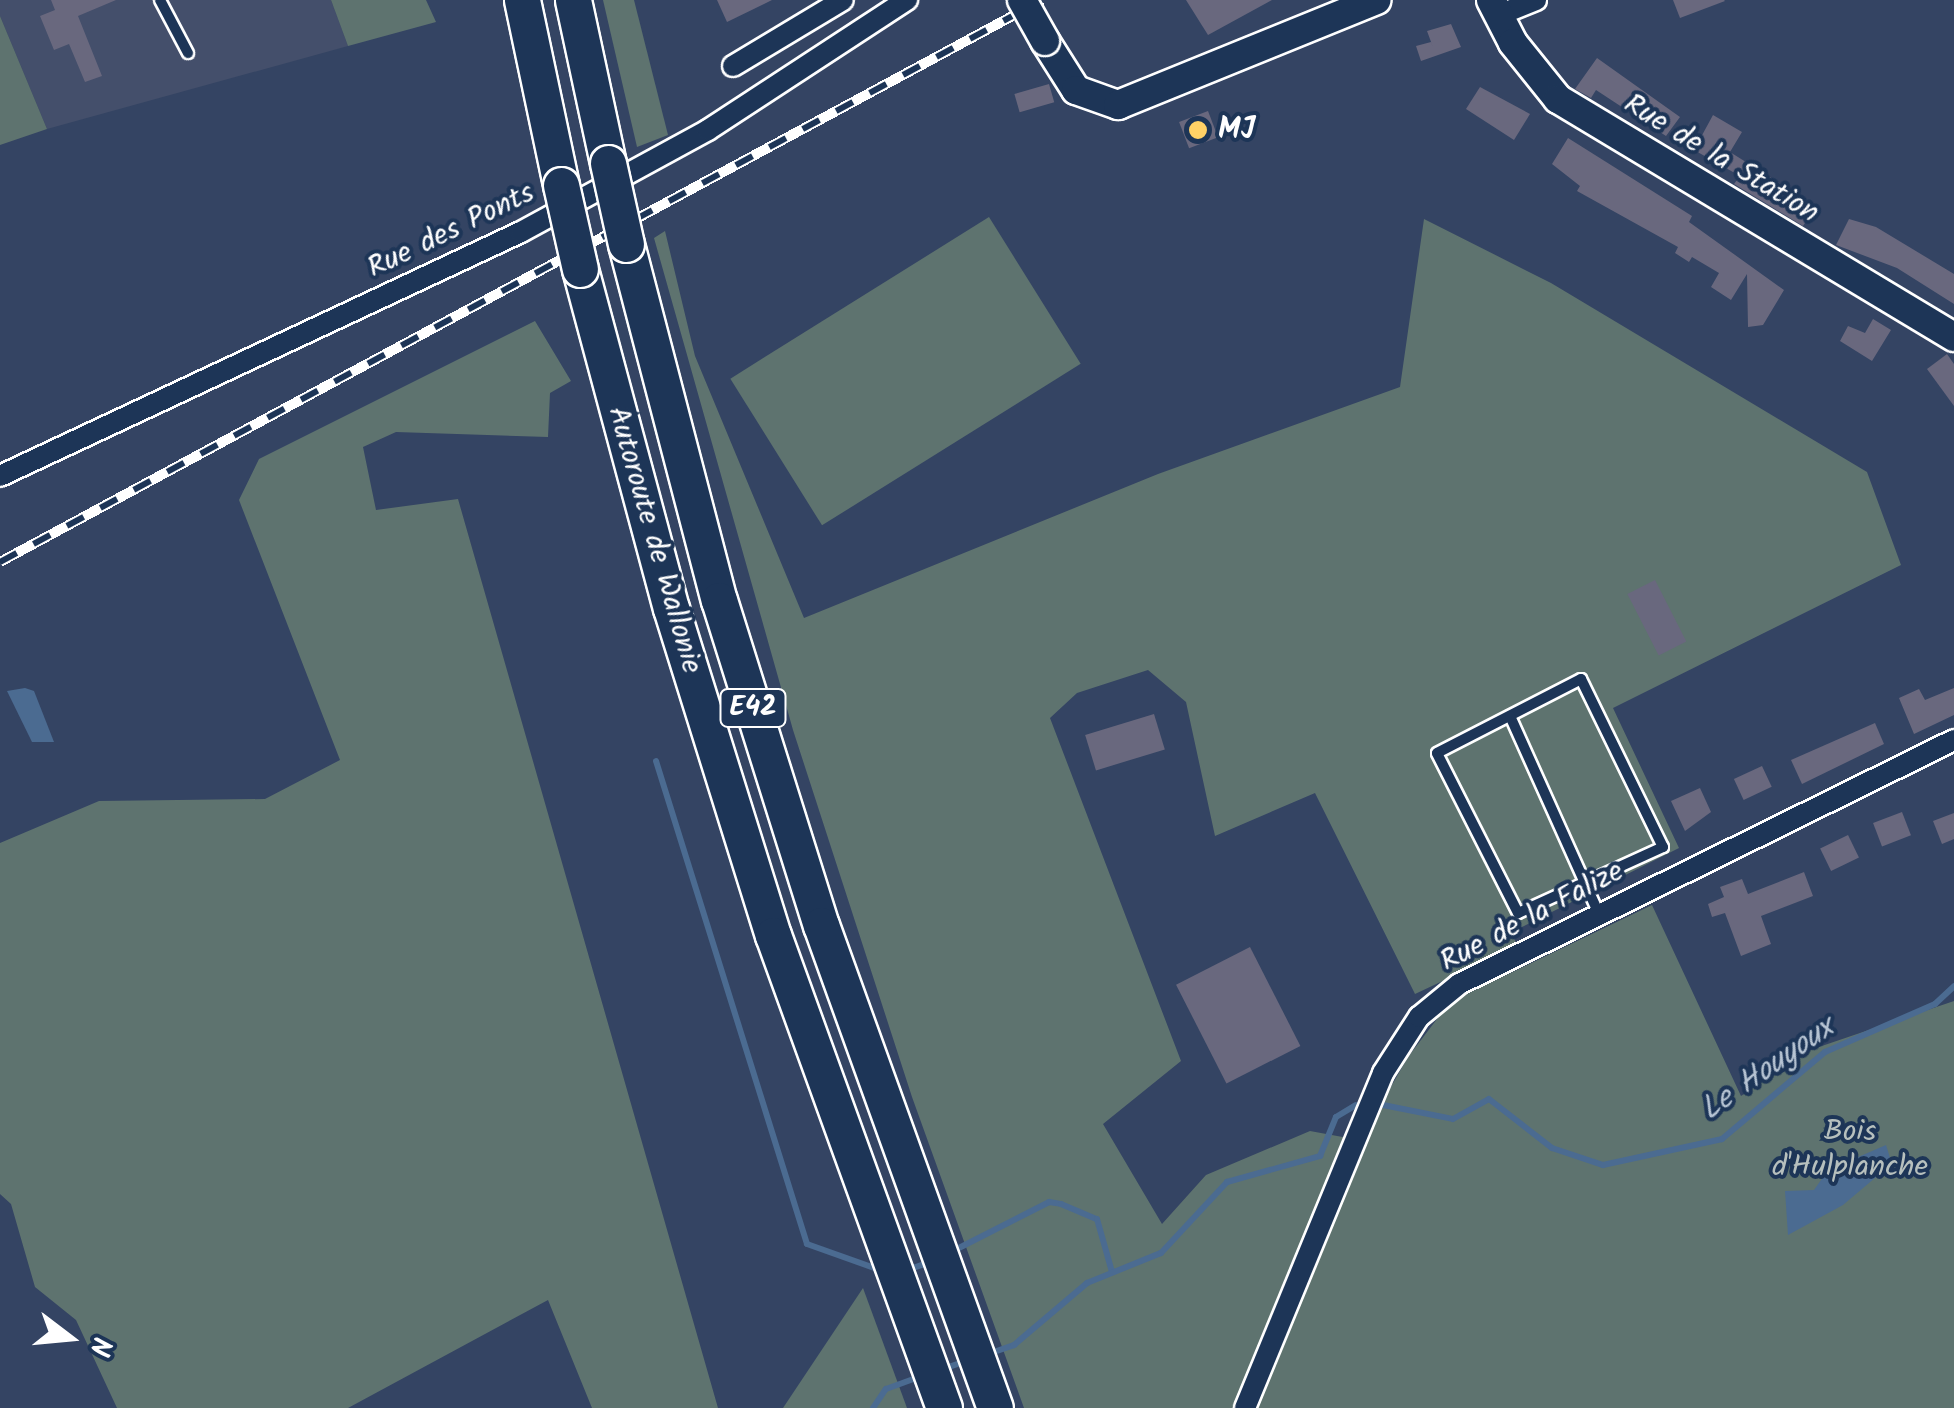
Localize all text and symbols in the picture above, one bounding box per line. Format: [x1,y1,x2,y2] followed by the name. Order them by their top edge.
[1617,87,1825,231] street label: Rue de la Station
[1218,112,1255,148] place label: MJ
[1187,119,1209,141] marker: MJ
[362,175,540,287] street label: Rue des Ponts
[599,402,709,678] street label: Autoroute de Wallonie
[718,685,788,731] road number: E42
[1434,854,1630,980] street label: Rue de la Falize
[1694,1010,1842,1130] water label: Le Houyoux
[1772,1114,1928,1184] park label: Bois d'Hulplanche
[20,1288,120,1388] north arrow
[75,1332,123,1361] text: N

